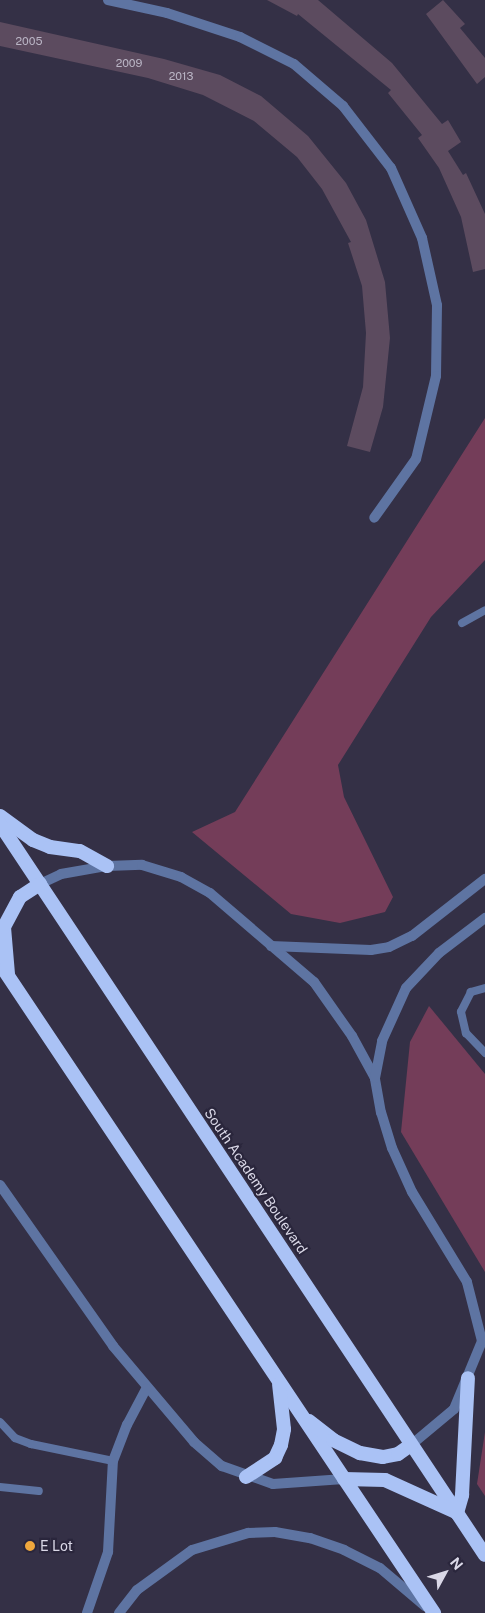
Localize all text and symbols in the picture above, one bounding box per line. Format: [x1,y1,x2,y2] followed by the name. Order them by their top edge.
[16,34,42,48] house number: 2005
[116,56,142,70] house number: 2009
[169,69,193,83] house number: 2013
[201,1105,311,1257] street label: South Academy Boulevard
[40,1538,73,1554] place label: E Lot
[24,1540,36,1552] marker: E Lot
[420,1548,470,1598] north arrow
[447,1554,466,1573] text: N

